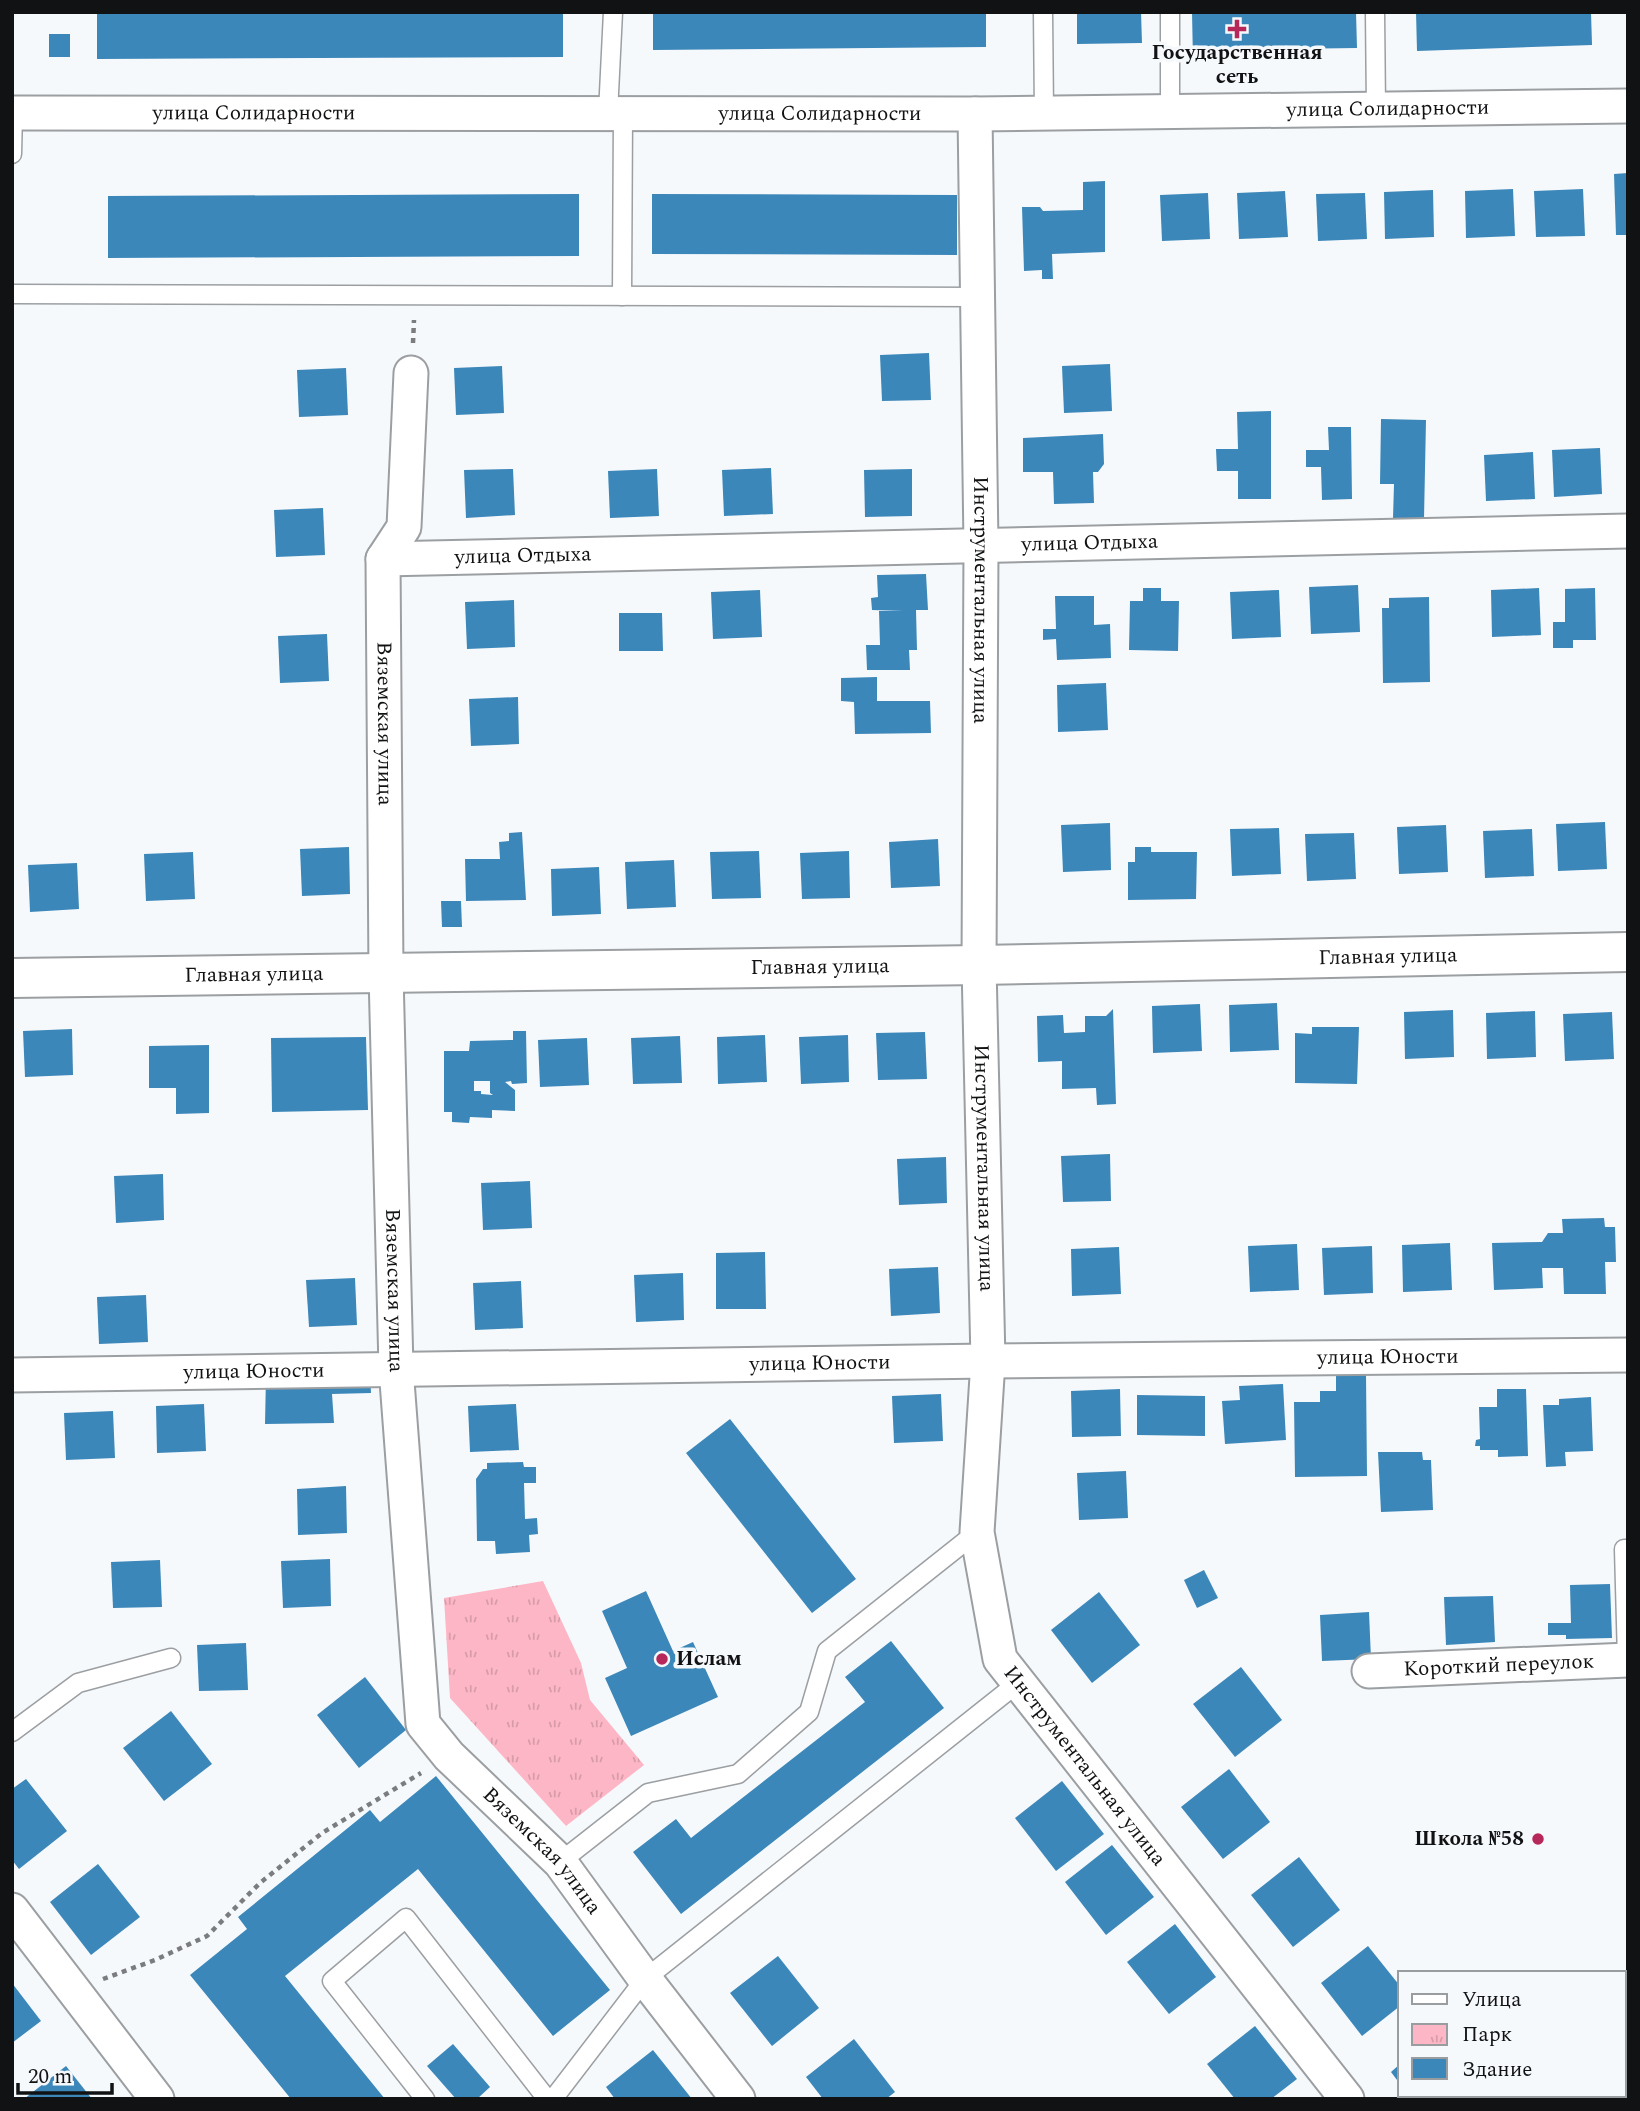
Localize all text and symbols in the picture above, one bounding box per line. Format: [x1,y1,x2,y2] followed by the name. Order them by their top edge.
[1229,21,1245,37] marker: Государственная сеть
[1151,37,1323,93] place label: Государственная сеть
[1285,92,1490,126] street label: улица Солидарности
[152,97,355,129] street label: улица Солидарности
[718,98,921,130] street label: улица Солидарности
[964,476,997,725] street label: Инструментальная улица
[1020,526,1159,561] street label: улица Отдыха
[453,538,592,573] street label: улица Отдыха
[368,641,401,806] street label: Вяземская улица
[1318,939,1458,974] street label: Главная улица
[750,950,890,984] street label: Главная улица
[184,958,324,992] street label: Главная улица
[965,1044,1002,1293] street label: Инструментальная улица
[376,1208,412,1374] street label: Вяземская улица
[1316,1341,1459,1374] street label: улица Юности
[748,1346,891,1380] street label: улица Юности
[182,1355,325,1389] street label: улица Юности
[676,1643,742,1675] place label: Ислам
[1403,1645,1595,1686] street label: Короткий переулок
[654,1651,670,1667] marker: Ислам
[995,1659,1174,1874] street label: Инструментальная улица
[475,1780,610,1922] street label: Вяземская улица
[1414,1823,1524,1855] place label: Школа №58
[1530,1831,1546,1847] marker: Школа №58
[1398,1971,1626,2097] legend
[1462,1984,1522,2016] text: Улица
[1462,2019,1513,2051] text: Парк
[18,2052,112,2096] scale bar
[1462,2054,1532,2086] text: Здание
[28,2061,72,2093] text: 20 m

